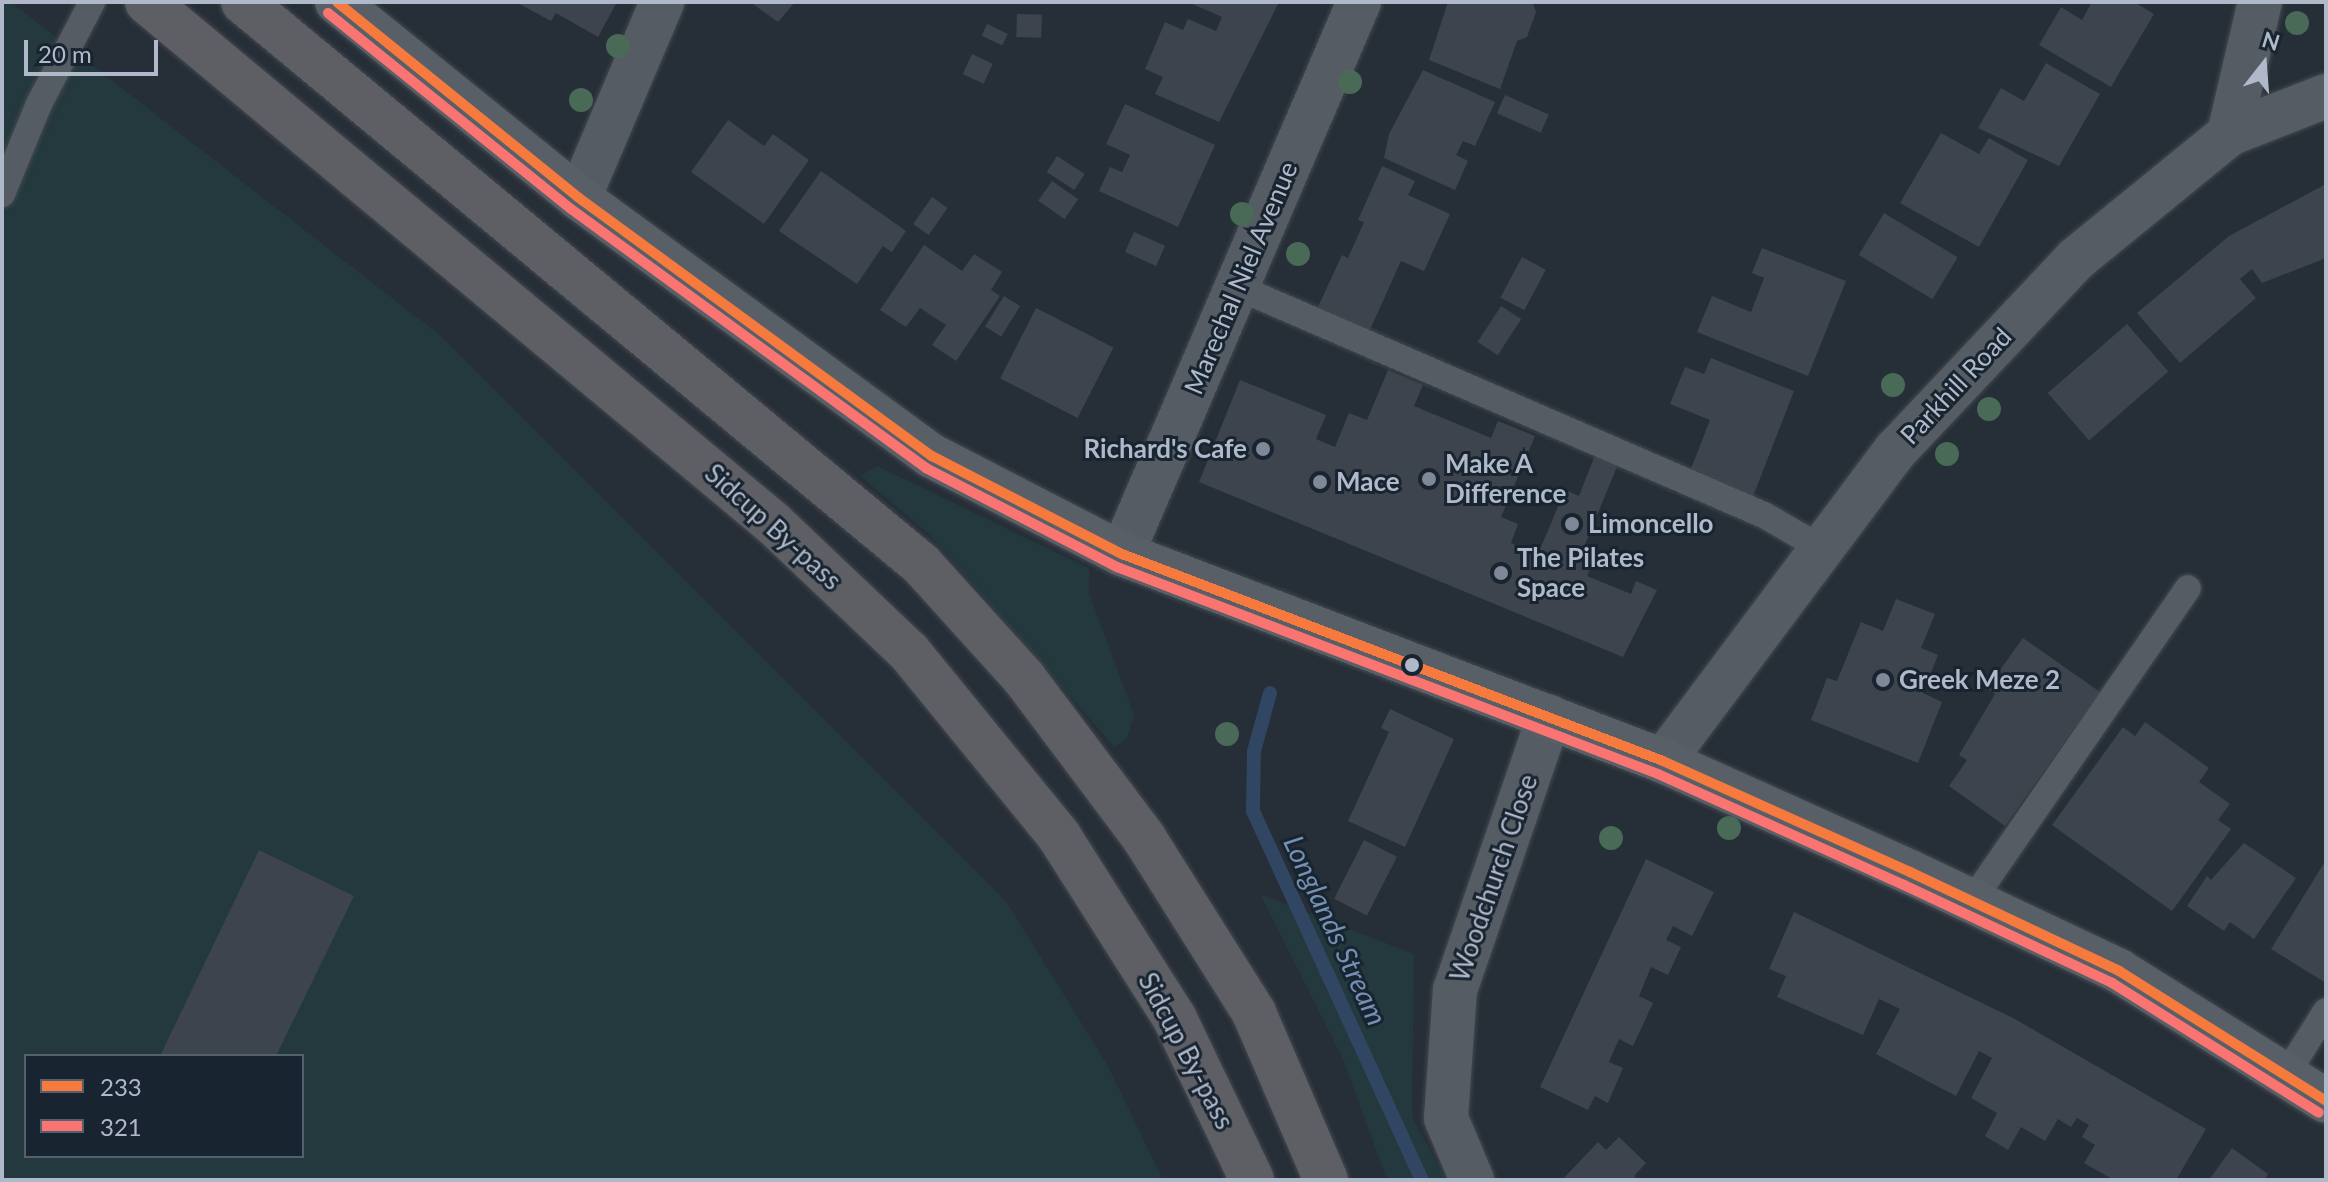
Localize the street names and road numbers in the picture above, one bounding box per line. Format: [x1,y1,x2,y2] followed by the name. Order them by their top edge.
[1178,157,1304,399] street label: Marechal Niel Avenue
[1894,321,2018,451] street label: Parkhill Road
[698,458,848,596] street label: Sidcup By-pass
[1444,770,1544,986] street label: Woodchurch Close
[1132,968,1240,1134] street label: Sidcup By-pass

